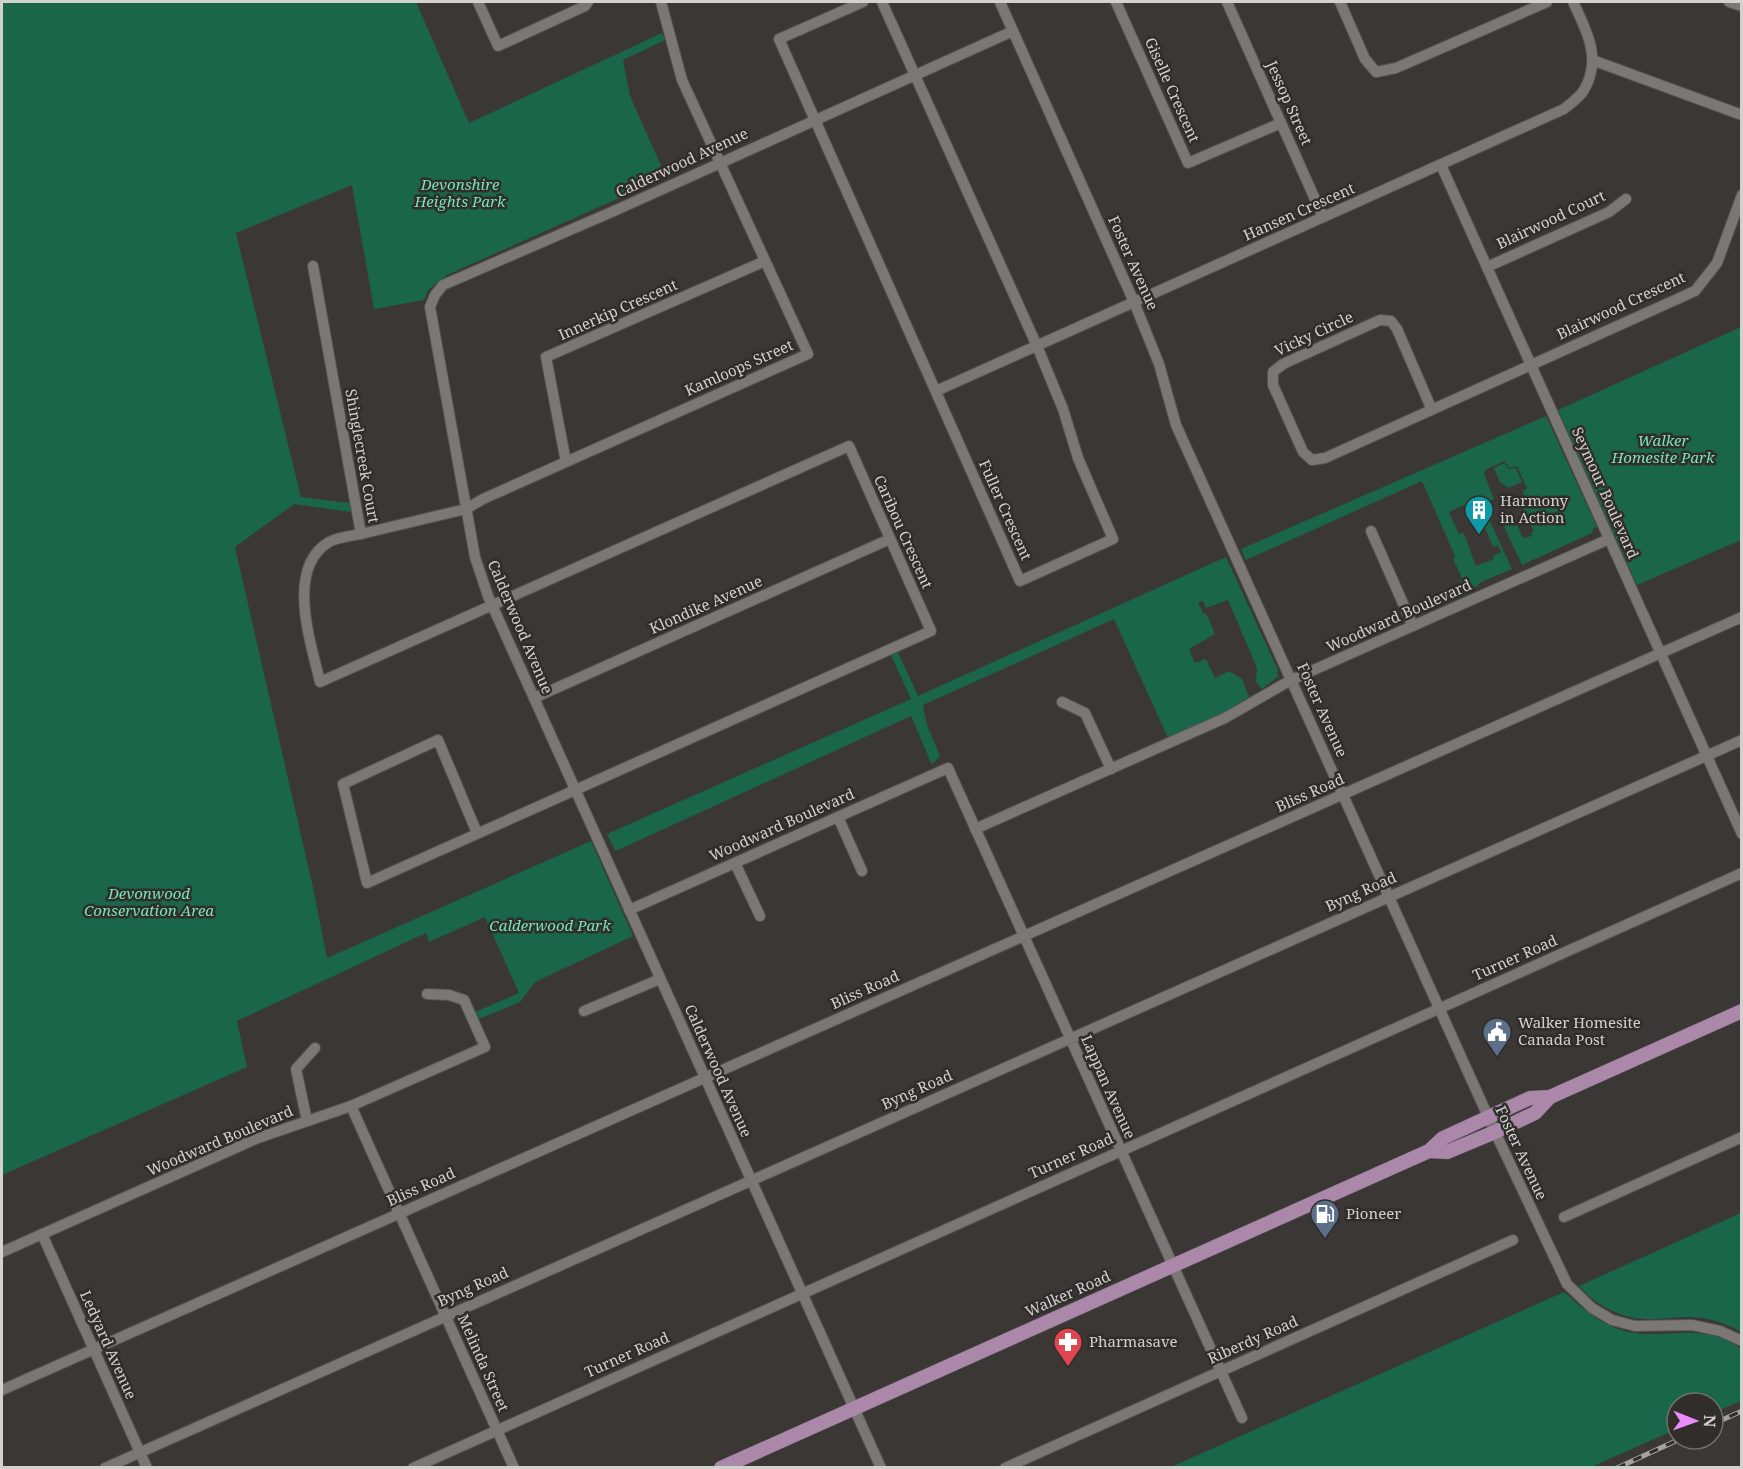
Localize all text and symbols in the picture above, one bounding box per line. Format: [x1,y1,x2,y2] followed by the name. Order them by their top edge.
[1141,34,1205,145] street label: Giselle Crescent
[1262,56,1317,148] street label: Jessop Street
[612,123,751,201] street label: Calderwood Avenue
[413,174,506,211] park label: Devonshire Heights Park
[1240,178,1357,245] street label: Hansen Crescent
[1493,185,1608,253] street label: Blairwood Court
[1104,212,1164,313] street label: Foster Avenue
[1553,267,1688,344] street label: Blairwood Crescent
[555,274,680,344] street label: Innerkip Crescent
[1271,306,1356,360] street label: Vicky Circle
[681,334,796,400] street label: Kamloops Street
[341,387,385,524] street label: Shinglecreek Court
[1568,424,1644,562] street label: Seymour Boulevard
[1610,430,1715,467] park label: Walker Homesite Park
[975,456,1037,563] street label: Fuller Crescent
[870,472,938,592] street label: Caribou Crescent
[1500,490,1569,527] place label: Harmony in Action
[1463,494,1495,536] building icon: Harmony in Action
[484,557,558,697] street label: Calderwood Avenue
[646,570,765,638] street label: Klondike Avenue
[1323,574,1474,656] street label: Woodward Boulevard
[1293,659,1353,760] street label: Foster Avenue
[1272,768,1347,816] street label: Bliss Road
[706,783,857,865] street label: Woodward Boulevard
[1322,867,1399,916] street label: Byng Road
[84,883,214,920] park label: Devonwood Conservation Area
[489,915,611,935] park label: Calderwood Park
[1469,930,1560,985] street label: Turner Road
[827,965,902,1013] street label: Bliss Road
[681,1001,757,1140] street label: Calderwood Avenue
[1518,1012,1641,1049] place label: Walker Homesite Canada Post
[1481,1016,1513,1058] public building icon: Walker Homesite Canada Post
[1077,1031,1141,1142] street label: Lappan Avenue
[878,1065,955,1114] street label: Byng Road
[143,1100,296,1180] street label: Woodward Boulevard
[1491,1102,1552,1203] street label: Foster Avenue
[1025,1128,1116,1183] street label: Turner Road
[383,1162,458,1210] street label: Bliss Road
[1309,1198,1341,1240] fuel station icon: Pioneer
[1346,1203,1401,1223] place label: Pioneer
[434,1262,511,1311] street label: Byng Road
[1022,1265,1113,1321] street label: Walker Road
[76,1287,142,1402] street label: Ledyard Avenue
[1204,1310,1301,1368] street label: Riberdy Road
[454,1311,514,1414] street label: Melinda Street
[1052,1326,1084,1368] pharmacy icon: Pharmasave
[581,1327,672,1382] street label: Turner Road
[1089,1331,1178,1351] place label: Pharmasave
[1665,1391,1725,1451] north arrow
[1699,1415,1721,1428] text: N

